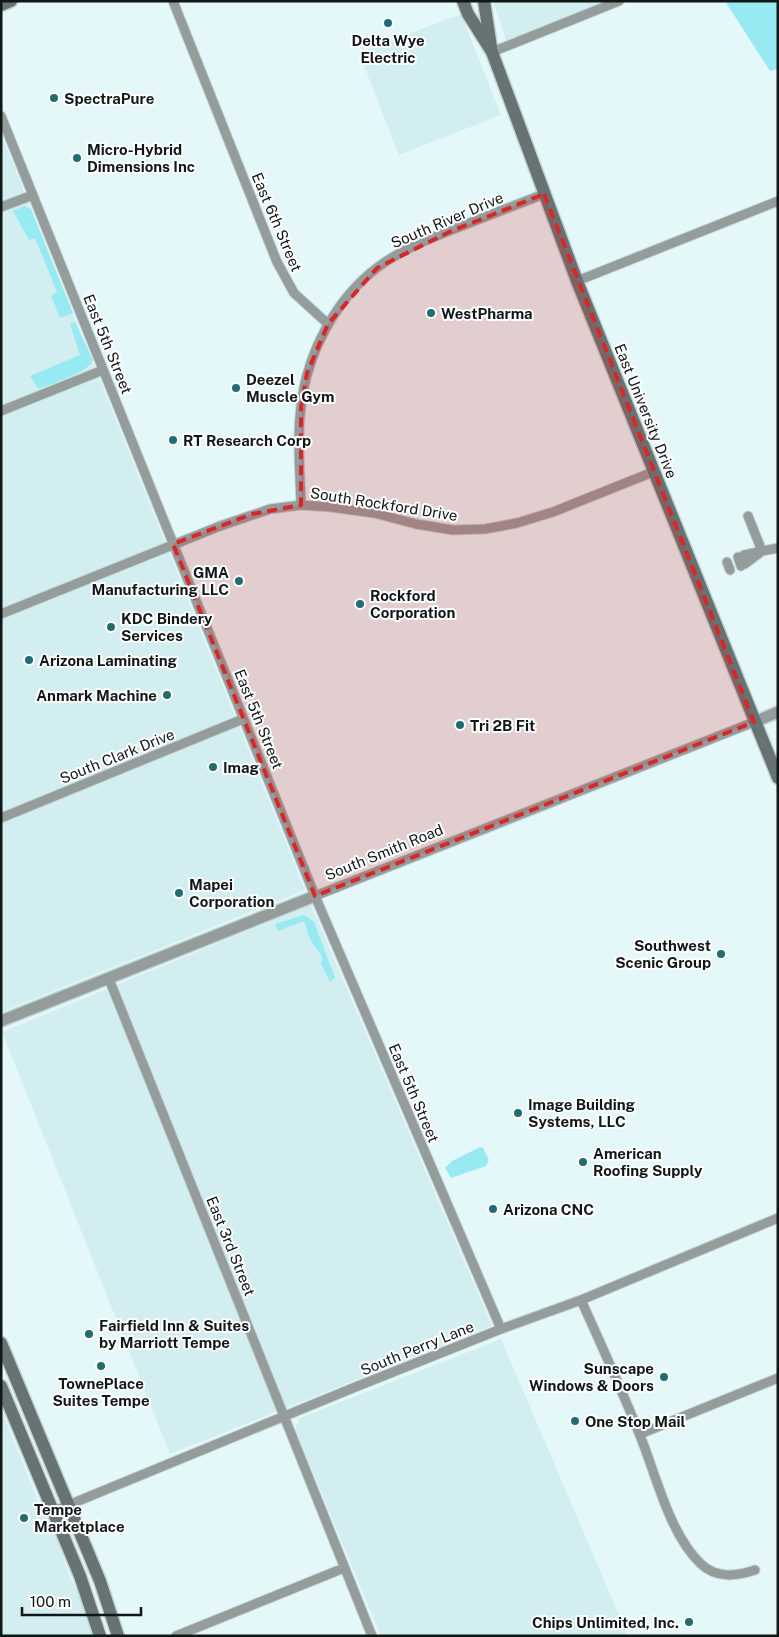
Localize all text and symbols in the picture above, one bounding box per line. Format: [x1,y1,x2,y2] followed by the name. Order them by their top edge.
[382,17,394,29] marker: Delta Wye Electric
[351,32,425,66] place label: Delta Wye Electric
[64,90,154,107] place label: SpectraPure
[48,92,60,104] marker: SpectraPure
[87,141,195,175] place label: Micro-Hybrid Dimensions Inc
[71,152,83,164] marker: Micro-Hybrid Dimensions Inc
[249,170,306,274] street label: East 6th Street
[388,189,506,251] street label: South River Drive
[80,292,136,396] street label: East 5th Street
[441,305,533,322] place label: WestPharma
[425,307,437,319] marker: WestPharma
[611,341,681,481] street label: East University Drive
[246,371,334,405] place label: Deezel Muscle Gym
[230,382,242,394] marker: Deezel Muscle Gym
[183,432,311,449] place label: RT Research Corp
[167,434,179,446] marker: RT Research Corp
[309,484,459,524] street label: South Rockford Drive
[91,564,229,598] place label: GMA Manufacturing LLC
[233,575,245,587] marker: GMA Manufacturing LLC
[370,587,455,621] place label: Rockford Corporation
[354,598,366,610] marker: Rockford Corporation
[121,610,213,644] place label: KDC Bindery Services
[105,621,117,633] marker: KDC Bindery Services
[39,652,178,669] place label: Arizona Laminating
[23,654,35,666] marker: Arizona Laminating
[231,667,287,771] street label: East 5th Street
[36,687,157,704] place label: Anmark Machine
[161,689,173,701] marker: Anmark Machine
[470,717,535,734] place label: Tri 2B Fit
[454,719,466,731] marker: Tri 2B Fit
[57,725,177,787] street label: South Clark Drive
[223,759,259,776] place label: Imag
[207,761,219,773] marker: Imag
[323,821,445,883] street label: South Smith Road
[189,876,274,910] place label: Mapei Corporation
[173,887,185,899] marker: Mapei Corporation
[615,937,711,971] place label: Southwest Scenic Group
[715,948,727,960] marker: Southwest Scenic Group
[385,1041,443,1145] street label: East 5th Street
[528,1096,636,1130] place label: Image Building Systems, LLC
[512,1107,524,1119] marker: Image Building Systems, LLC
[593,1145,703,1179] place label: American Roofing Supply
[577,1156,589,1168] marker: American Roofing Supply
[203,1194,259,1298] street label: East 3rd Street
[503,1201,594,1218] place label: Arizona CNC
[487,1203,499,1215] marker: Arizona CNC
[99,1317,249,1351] place label: Fairfield Inn & Suites by Marriott Tempe
[358,1318,476,1378] street label: South Perry Lane
[83,1328,95,1340] marker: Fairfield Inn & Suites by Marriott Tempe
[95,1360,107,1372] marker: TownePlace Suites Tempe
[529,1360,654,1394] place label: Sunscape Windows & Doors
[658,1371,670,1383] marker: Sunscape Windows & Doors
[52,1375,150,1409] place label: TownePlace Suites Tempe
[585,1413,686,1430] place label: One Stop Mail
[569,1415,581,1427] marker: One Stop Mail
[34,1501,125,1535] place label: Tempe Marketplace
[18,1512,30,1524] marker: Tempe Marketplace
[22,1584,141,1616] scale bar
[30,1593,71,1610] text: 100 m
[532,1614,679,1631] place label: Chips Unlimited, Inc.
[683,1616,695,1628] marker: Chips Unlimited, Inc.

